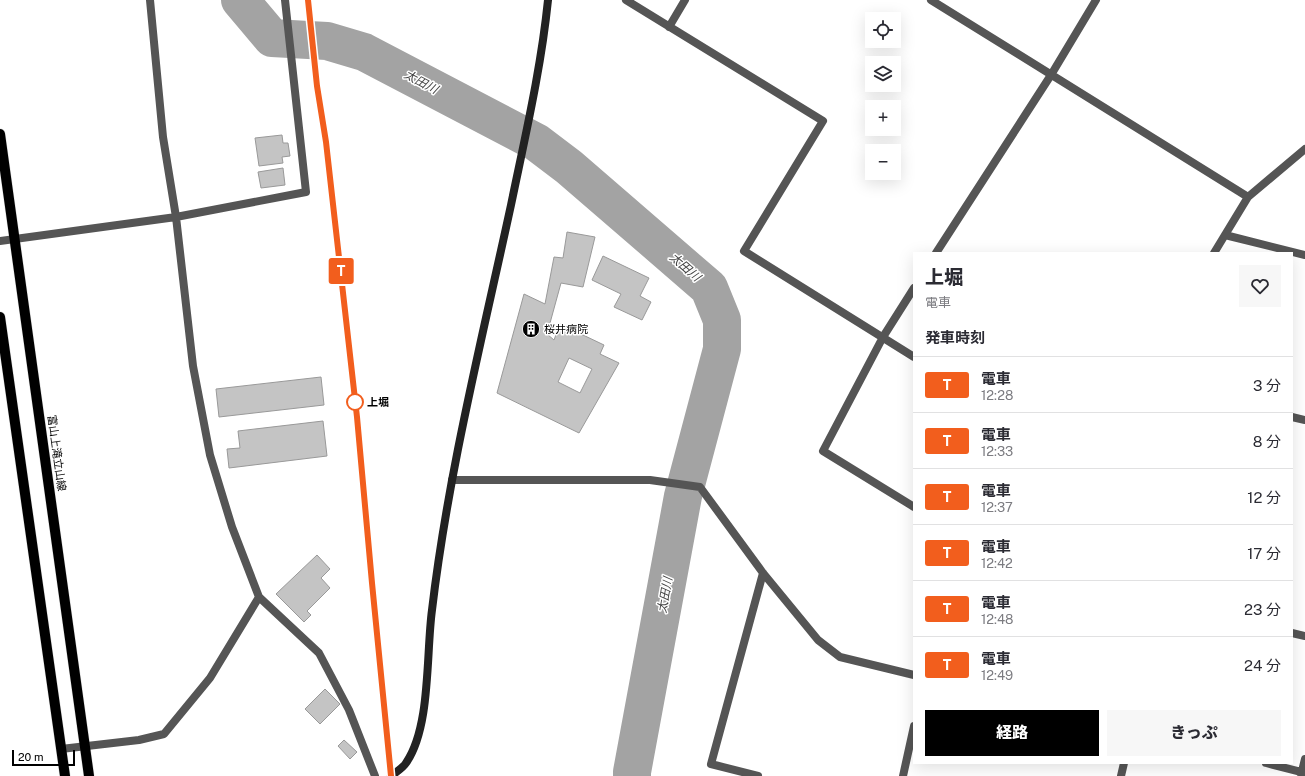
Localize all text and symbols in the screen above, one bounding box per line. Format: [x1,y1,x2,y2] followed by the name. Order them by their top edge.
[865,12,901,180] map controls
[865,12,901,48] button: locate
[865,56,901,92] button: layers
[402,67,442,98] water label: 太田川
[865,100,901,136] button: +
[865,144,901,180] button: −
[667,250,705,285] water label: 太田川
[328,258,354,284] line badge: T
[337,263,345,279] text: T
[1239,265,1281,307] button: heart
[925,266,963,288] text: 上堀
[925,295,951,310] text: 電車
[521,319,541,339] building icon: 桜井病院
[544,323,588,335] place label: 桜井病院
[925,329,985,346] text: 発車時刻
[981,370,1011,387] text: 電車
[943,377,951,393] text: T
[1253,377,1281,394] text: 3 分
[981,388,1013,403] text: 12:28
[346,393,364,411] marker: 上堀
[367,396,389,408] place label: 上堀
[46,414,68,492] street label: 富山上滝立山線
[981,426,1011,443] text: 電車
[943,433,951,449] text: T
[1253,433,1281,450] text: 8 分
[981,444,1013,459] text: 12:33
[981,482,1011,499] text: 電車
[943,489,951,505] text: T
[1247,489,1281,506] text: 12 分
[981,500,1013,515] text: 12:37
[981,538,1011,555] text: 電車
[943,545,951,561] text: T
[1247,545,1281,562] text: 17 分
[981,556,1013,571] text: 12:42
[655,574,675,614] water label: 太田川
[981,594,1011,611] text: 電車
[943,601,951,617] text: T
[1244,601,1281,618] text: 23 分
[981,612,1013,627] text: 12:48
[981,650,1011,667] text: 電車
[943,657,951,673] text: T
[1244,657,1281,674] text: 24 分
[981,668,1013,683] text: 12:49
[925,710,1099,756] button: 経路
[1107,710,1281,756] button: きっぷ
[12,748,75,767] scale bar
[18,751,43,763] text: 20 m

